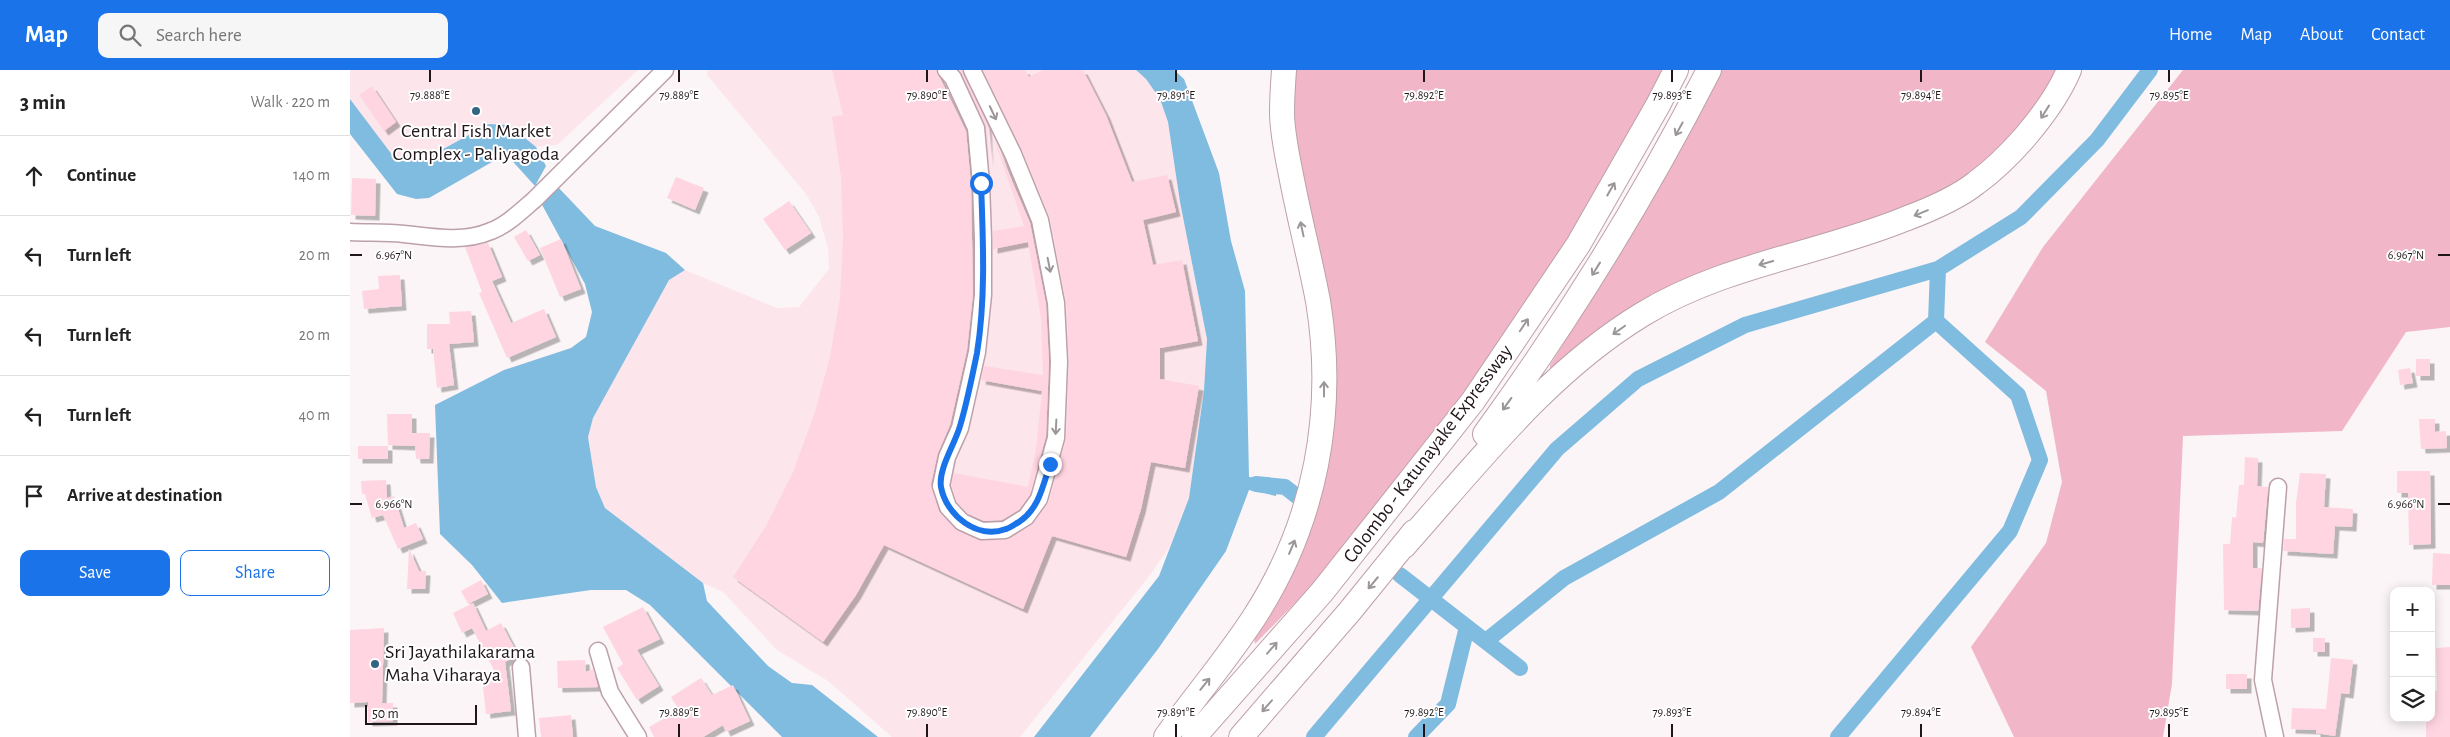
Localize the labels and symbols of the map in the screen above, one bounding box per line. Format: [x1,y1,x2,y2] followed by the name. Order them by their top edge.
[410,89,450,101] text: 79.888°E
[659,89,699,101] text: 79.889°E
[907,89,947,101] text: 79.890°E
[1157,89,1195,101] text: 79.891°E
[1404,89,1444,101] text: 79.892°E
[1653,89,1692,101] text: 79.893°E
[1901,89,1941,101] text: 79.894°E
[2149,89,2189,101] text: 79.895°E
[470,105,482,117] marker: Central Fish Market Complex - Paliyagoda
[989,105,999,120] one-way arrow
[2039,105,2050,119] one-way arrow
[393,121,559,164] place label: Central Fish Market Complex - Paliyagoda
[1673,121,1683,135] one-way arrow
[970,172,993,195] route start
[1606,181,1616,196] one-way arrow
[1913,209,1929,218] one-way arrow
[1297,221,1306,237] one-way arrow
[376,249,412,261] text: 6.967°N
[2388,249,2424,261] text: 6.967°N
[1044,257,1054,273] one-way arrow
[1759,259,1775,269] one-way arrow
[1591,261,1601,275] one-way arrow
[1519,319,1529,333] one-way arrow
[1612,325,1626,335] one-way arrow
[1340,341,1517,567] street label: Colombo - Katunayake Expressway
[1319,381,1329,398] one-way arrow
[1502,397,1512,411] one-way arrow
[1052,419,1061,435] one-way arrow
[1039,453,1062,476] route end
[375,498,413,510] text: 6.966°N
[2387,498,2425,510] text: 6.966°N
[1288,540,1297,555] one-way arrow
[1368,576,1379,589] one-way arrow
[1267,641,1278,654] one-way arrow
[385,642,535,685] place label: Sri Jayathilakarama Maha Viharaya
[369,658,381,670] marker: Sri Jayathilakarama Maha Viharaya
[1199,678,1210,691] one-way arrow
[1262,700,1273,713] one-way arrow
[365,702,478,725] scale bar
[659,706,699,718] text: 79.889°E
[907,706,947,718] text: 79.890°E
[1157,706,1195,718] text: 79.891°E
[1404,706,1444,718] text: 79.892°E
[1653,706,1692,718] text: 79.893°E
[1901,706,1941,718] text: 79.894°E
[2149,706,2189,718] text: 79.895°E

